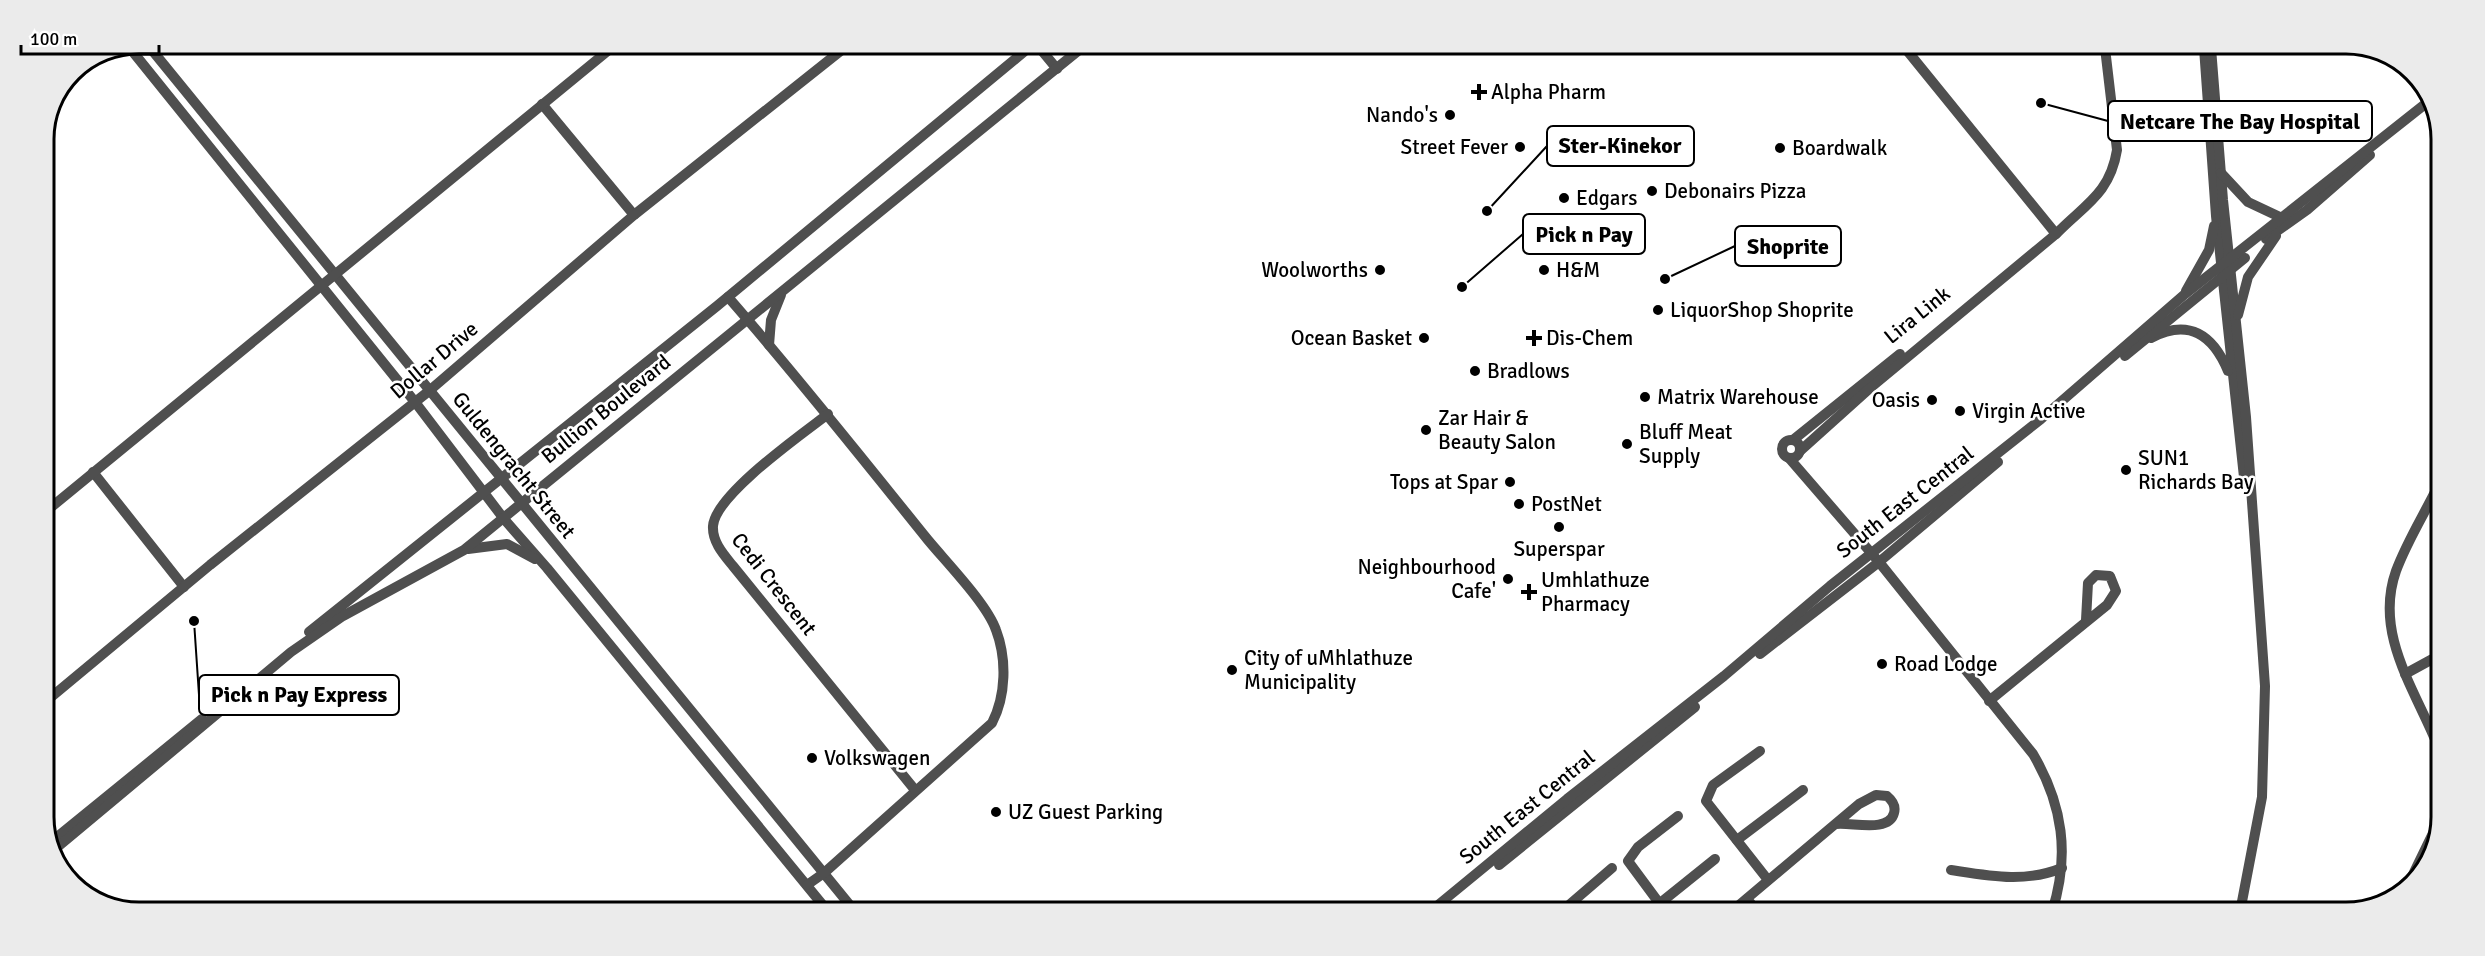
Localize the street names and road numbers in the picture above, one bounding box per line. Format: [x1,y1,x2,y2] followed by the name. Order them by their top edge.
[1879,280,1956,349] street label: Lira Link
[385,316,483,404] street label: Dollar Drive
[536,349,676,469] street label: Bullion Boulevard
[447,386,581,544] street label: Guldengracht Street
[1831,440,1979,564] street label: South East Central
[726,527,822,641] street label: Cedi Crescent
[1454,744,1600,870] street label: South East Central

